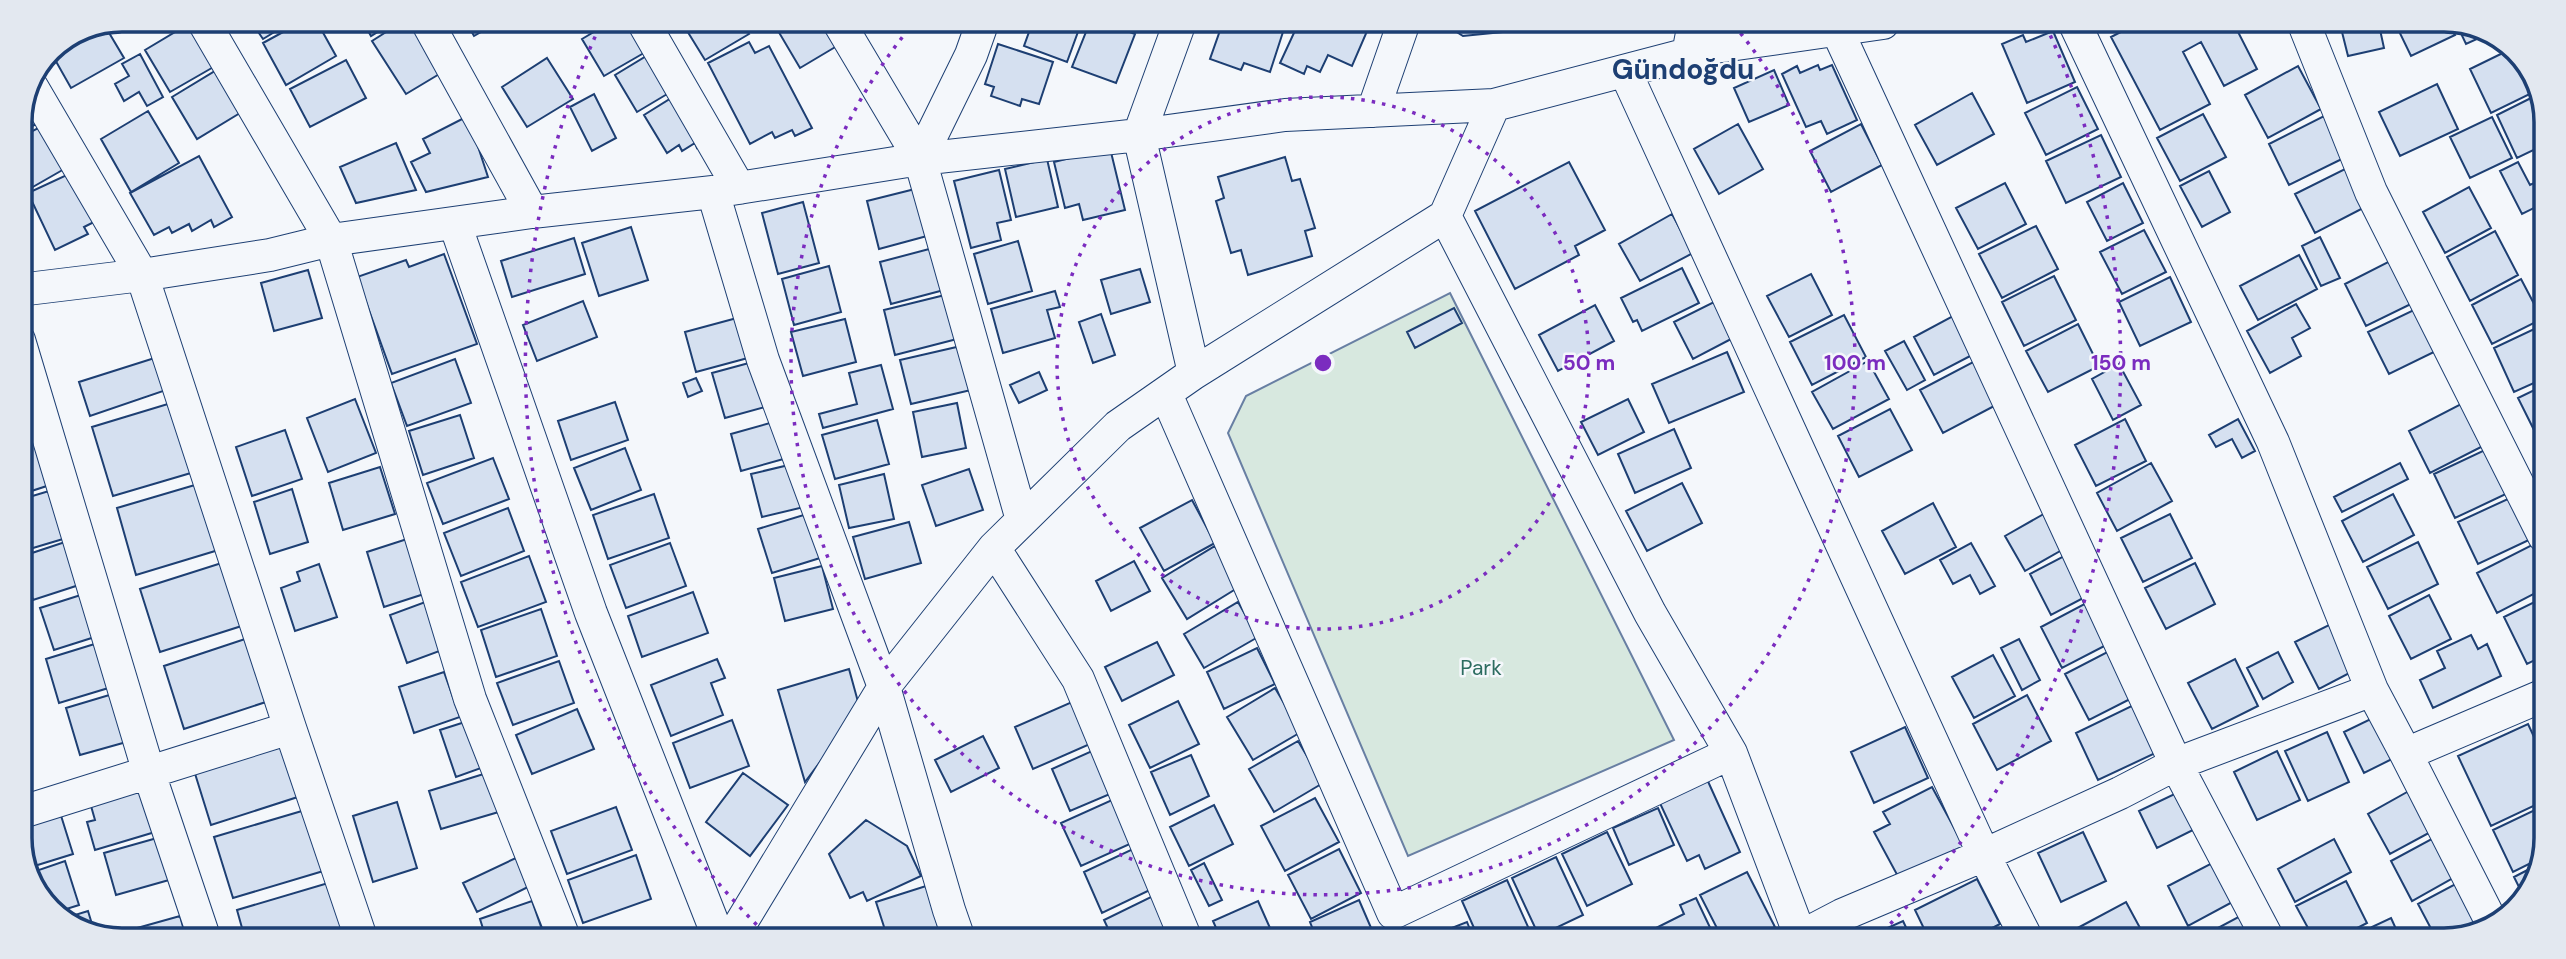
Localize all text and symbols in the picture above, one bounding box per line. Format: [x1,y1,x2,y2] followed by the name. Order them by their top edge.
[1612,51,1754,88] district label: Gündoğdu
[1563,349,1615,377] text: 50 m
[1824,349,1886,377] text: 100 m
[2091,349,2151,377] text: 150 m
[1311,351,1335,375] centre of rings
[1460,654,1502,682] park label: Park

